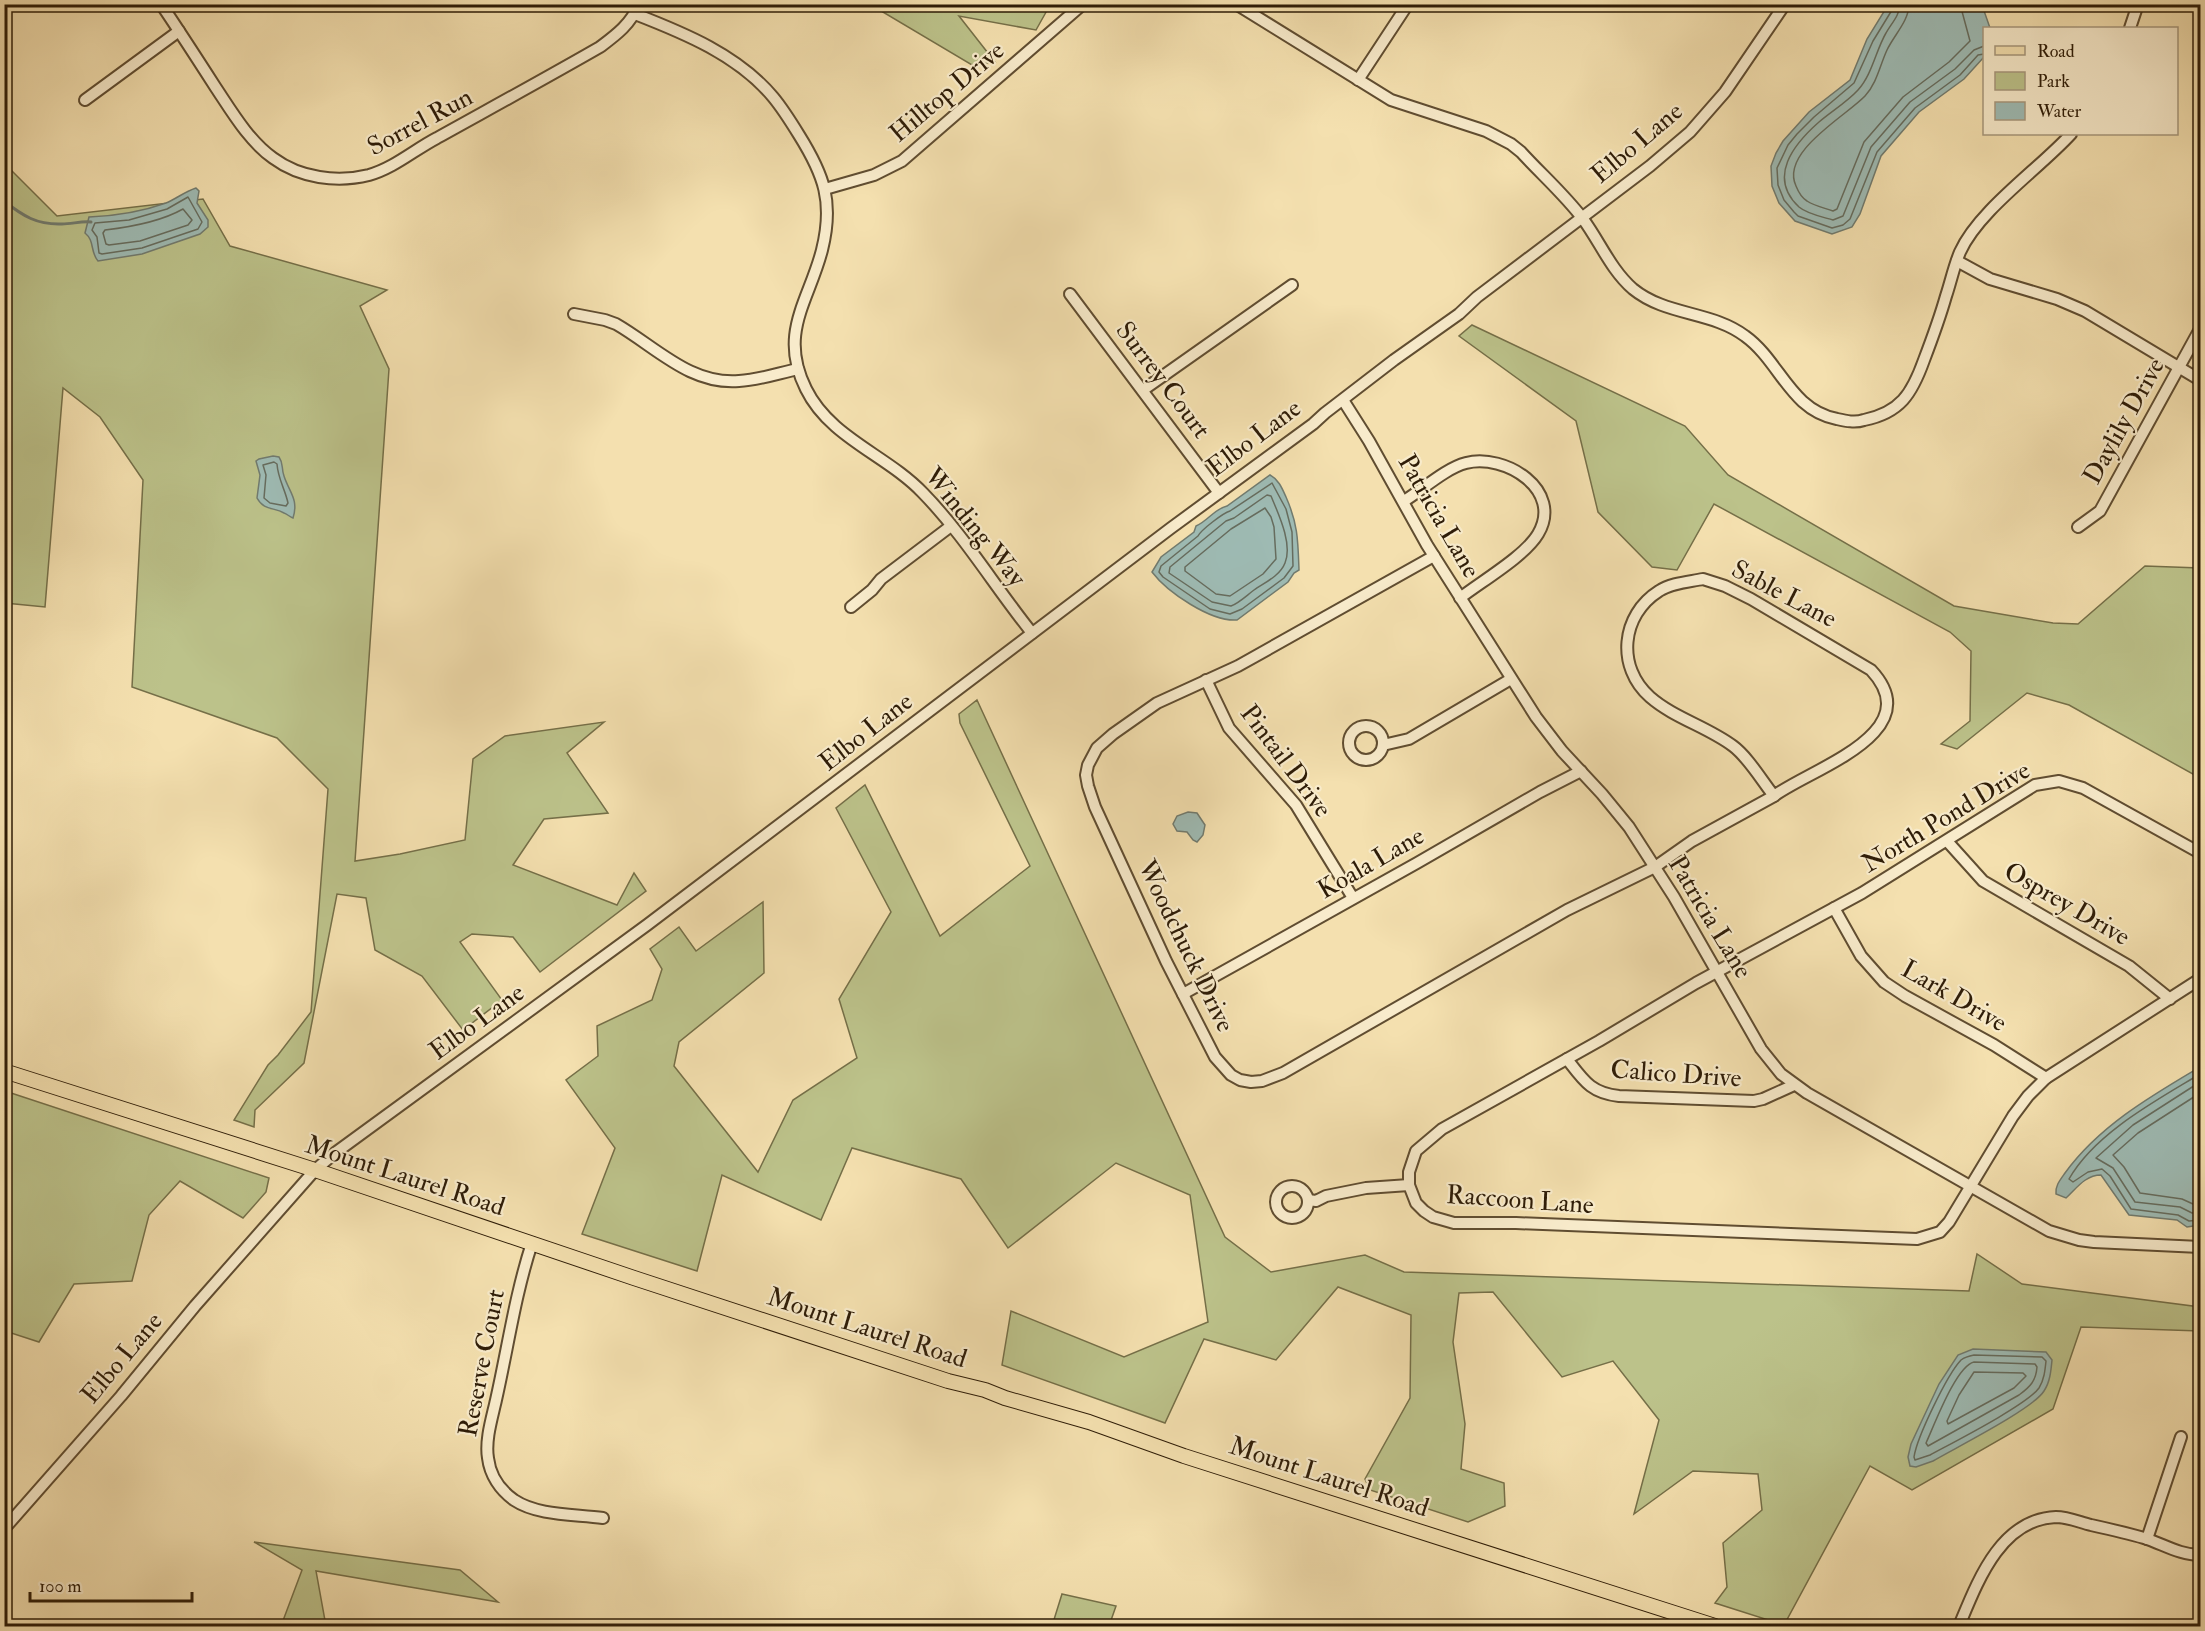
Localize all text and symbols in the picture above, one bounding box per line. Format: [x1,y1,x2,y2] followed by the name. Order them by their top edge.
[1983,27,2178,135] legend
[883,35,1012,150] street label: Hilltop Drive
[2037,40,2075,63] text: Road
[2037,70,2070,93] text: Park
[362,81,478,163] street label: Sorrel Run
[1585,95,1689,191] street label: Elbo Lane
[2036,100,2081,123] text: Water
[1109,315,1217,445] street label: Surrey Court
[2076,352,2172,490] street label: Daylily Drive
[1201,392,1308,484] street label: Elbo Lane
[1391,448,1487,584] street label: Patricia Lane
[917,460,1033,594] street label: Winding Way
[1726,553,1842,635] street label: Sable Lane
[813,686,919,778] street label: Elbo Lane
[1233,698,1339,824] street label: Pintail Drive
[1856,754,2036,880] street label: North Pond Drive
[1312,820,1430,906] street label: Koala Lane
[1661,850,1759,984] street label: Patricia Lane
[1130,854,1241,1037] street label: Woodchuck Drive
[1998,855,2136,954] street label: Osprey Drive
[1896,953,2013,1039] street label: Lark Drive
[423,977,531,1067] street label: Elbo Lane
[1610,1053,1743,1095] street label: Calico Drive
[301,1129,509,1223] street label: Mount Laurel Road
[1445,1179,1595,1221] street label: Raccoon Lane
[763,1281,971,1375] street label: Mount Laurel Road
[452,1287,512,1439] street label: Reserve Court
[74,1306,170,1410] street label: Elbo Lane
[1225,1430,1433,1524] street label: Mount Laurel Road
[30,1565,192,1603] scale bar
[39,1575,82,1598] text: 100 m

